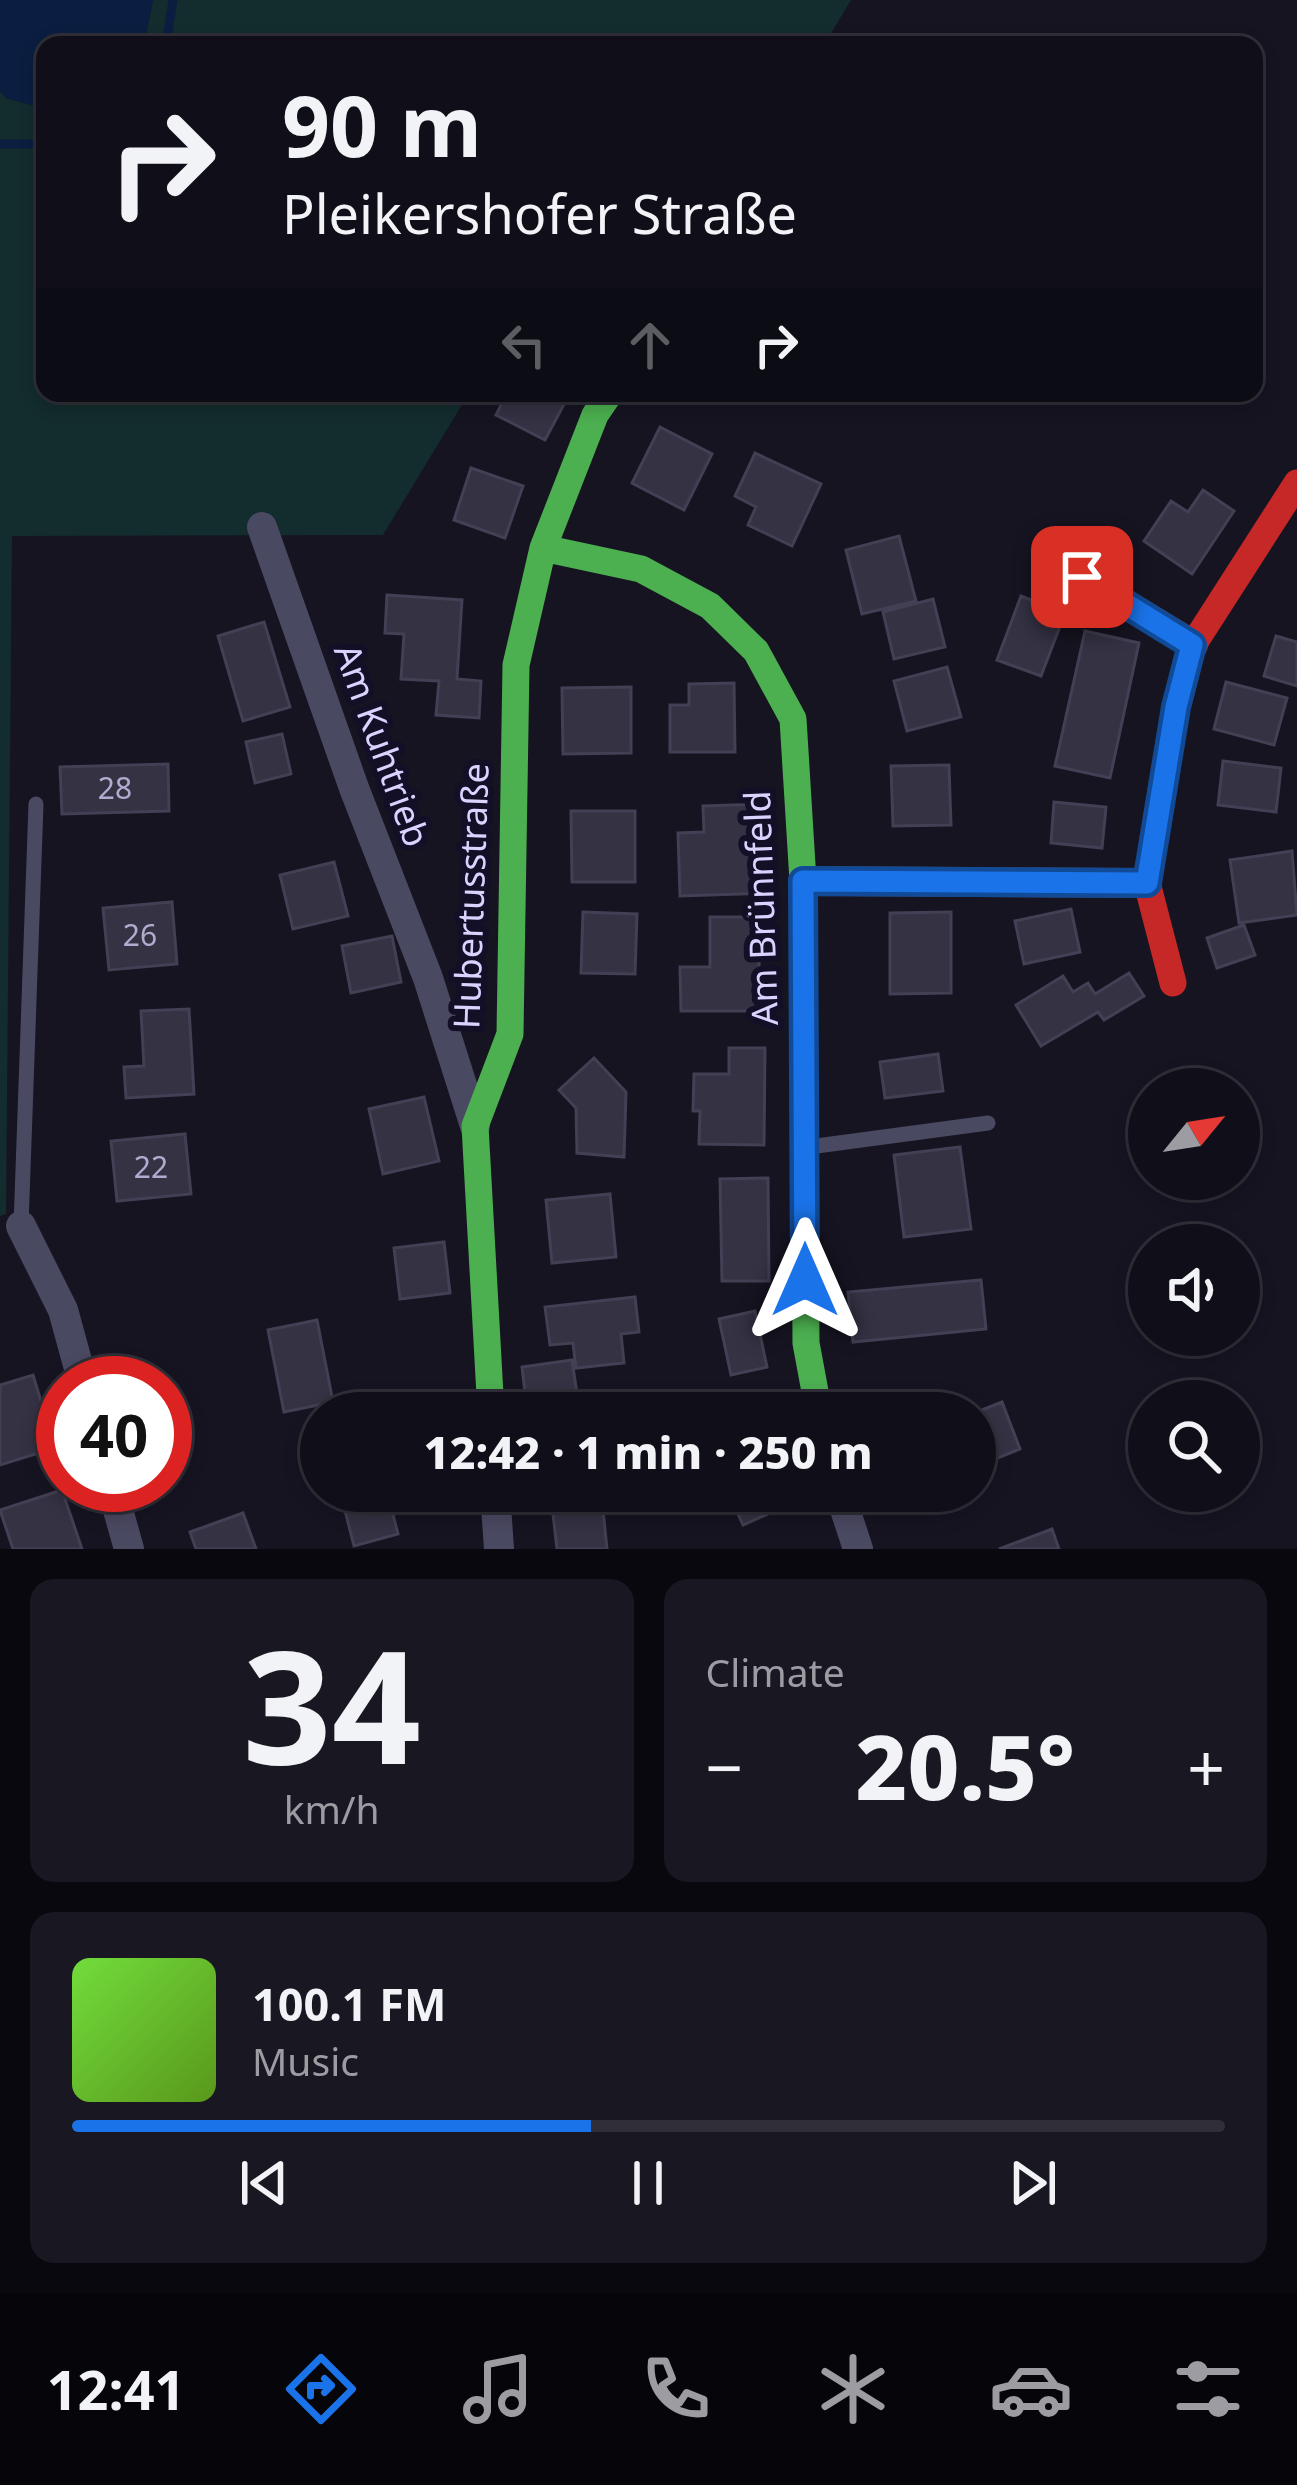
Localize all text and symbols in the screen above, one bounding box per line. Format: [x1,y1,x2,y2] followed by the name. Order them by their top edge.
[282,67,482,182] text: 90 m
[84,84,240,240] icon: right
[282,176,797,250] text: Pleikershofer Straße
[491,312,557,378] icon: left
[617,312,683,378] icon: ahead
[743,312,809,378] icon: right
[1031,526,1133,628] pin
[1049,544,1115,610] icon: arrive
[323,637,442,853] street label: Am Kuhtrieb
[441,762,500,1030] street label: Hubertusstraße
[98,767,132,808] house number: 28
[732,790,789,1026] street label: Am Brünnfeld
[123,914,157,955] house number: 26
[1128,1068,1260,1200] north arrow
[1128,1068,1260,1512] map controls
[134,1146,168,1187] house number: 22
[742,1217,868,1343] position arrow
[1128,1224,1260,1356] button: sound
[36,1356,192,1512] speed limit sign: 40
[1128,1380,1260,1512] button: search
[423,1421,873,1482] text: 12:42 · 1 min · 250 m
[243,1597,421,1810] text: 34
[706,1645,845,1698] text: Climate
[855,1704,1075,1826] text: 20.5°
[706,1721,743,1811] text: −
[1187,1721,1225,1811] text: +
[284,1782,380,1835] text: km/h
[252,1973,446,2034] text: 100.1 FM
[252,2034,359,2087] text: Music
[231,2150,297,2216] icon: previous
[615,2150,681,2216] icon: pause
[1000,2150,1066,2216] icon: next
[279,2347,363,2431] icon: directions
[456,2347,540,2431] icon: music
[634,2347,718,2431] icon: phone
[811,2347,895,2431] icon: climate
[989,2347,1073,2431] icon: car
[1166,2347,1250,2431] icon: filters
[47,2352,185,2426] text: 12:41

